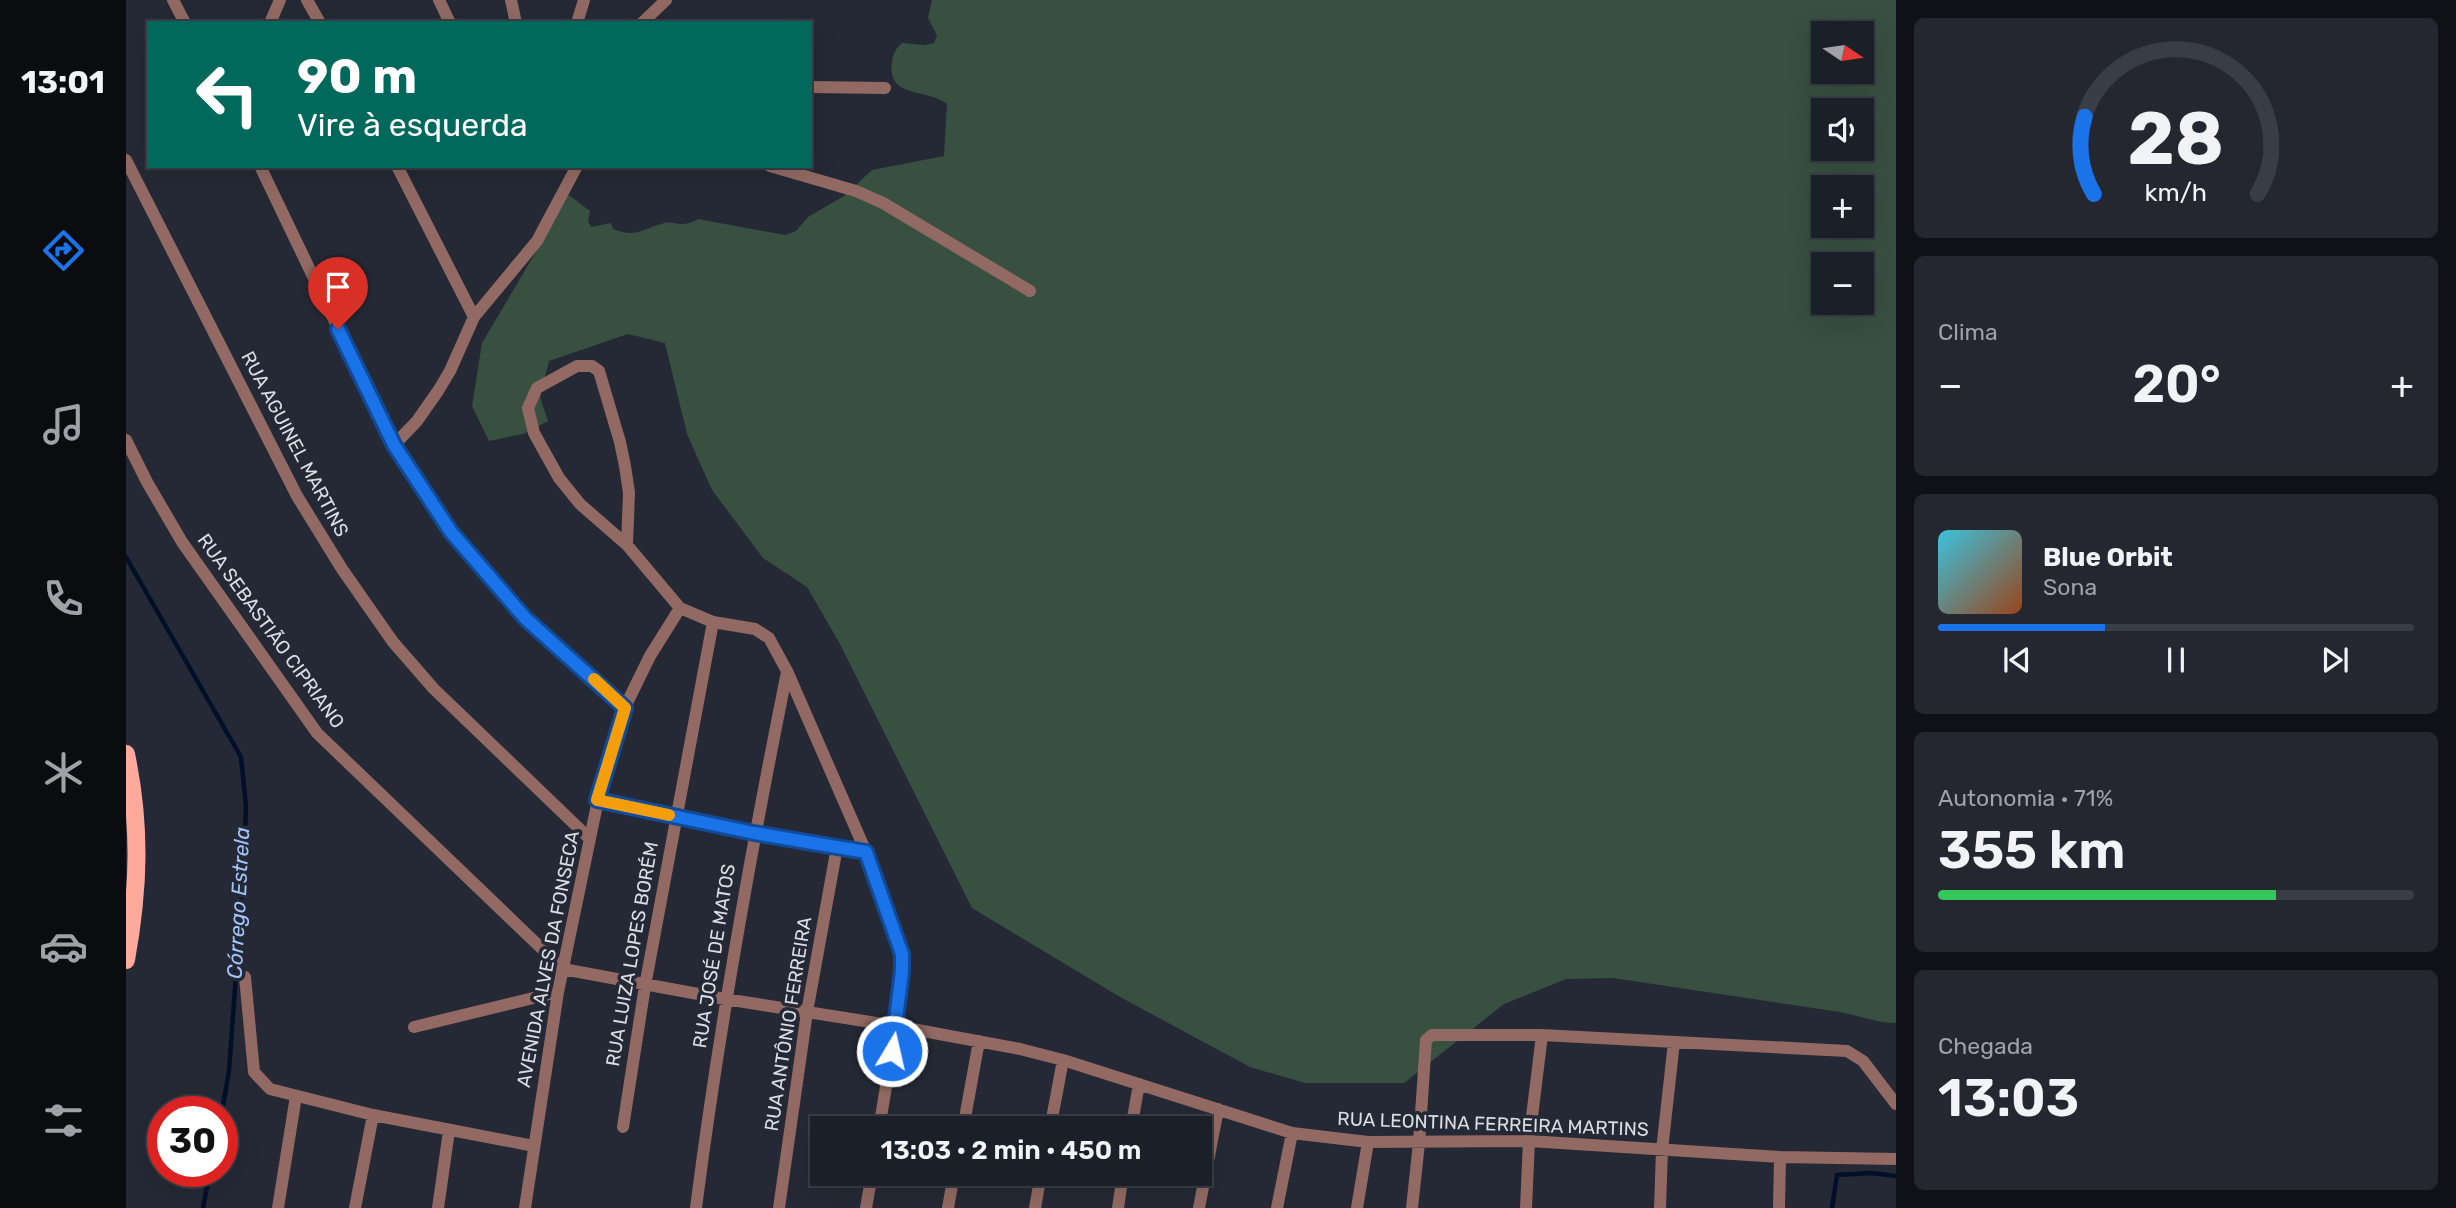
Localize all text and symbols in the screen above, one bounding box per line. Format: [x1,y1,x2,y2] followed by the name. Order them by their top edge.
[1811,21,1874,84] north arrow
[1811,21,1874,315] map controls
[297,47,417,105] text: 90 m
[182,49,273,140] icon: left
[21,63,105,101] text: 13:01
[2128,96,2224,182] text: 28
[1811,98,1874,161] button: sound
[297,106,528,144] text: Vire à esquerda
[1811,175,1874,238] button: +
[2145,178,2207,207] text: km/h
[39,226,88,275] icon: directions
[1811,252,1874,315] button: −
[308,257,368,329] pin
[319,268,357,306] icon: arrive
[1938,318,1998,346] text: Clima
[236,347,354,541] street label: RUA AGUINEL MARTINS
[2132,353,2221,415] text: 20°
[1938,362,1963,408] text: −
[2390,362,2414,408] text: +
[39,400,88,449] icon: music
[193,529,349,733] street label: RUA SEBASTIÃO CIPRIANO
[2043,542,2173,573] text: Blue Orbit
[2043,573,2097,601] text: Sona
[39,574,88,623] icon: phone
[1998,641,2036,679] icon: previous
[2157,641,2195,679] icon: pause
[2316,641,2354,679] icon: next
[39,748,88,797] icon: climate
[1938,784,2113,812] text: Autonomia · 71%
[1938,819,2125,881] text: 355 km
[222,827,254,979] water label: Córrego Estrela
[512,829,584,1089] street label: AVENIDA ALVES DA FONSECA
[601,840,663,1068] street label: RUA LUIZA LOPES BORÉM
[688,862,740,1050] street label: RUA JOSÉ DE MATOS
[760,915,816,1133] street label: RUA ANTÔNIO FERREIRA
[39,922,88,971] icon: car
[855,1014,929,1088] position arrow
[1938,1032,2033,1060] text: Chegada
[1938,1067,2079,1129] text: 13:03
[39,1096,88,1145] icon: filters
[147,1096,238,1187] speed limit sign: 30
[1337,1107,1649,1141] street label: RUA LEONTINA FERREIRA MARTINS
[881,1135,1141,1166] text: 13:03 · 2 min · 450 m

